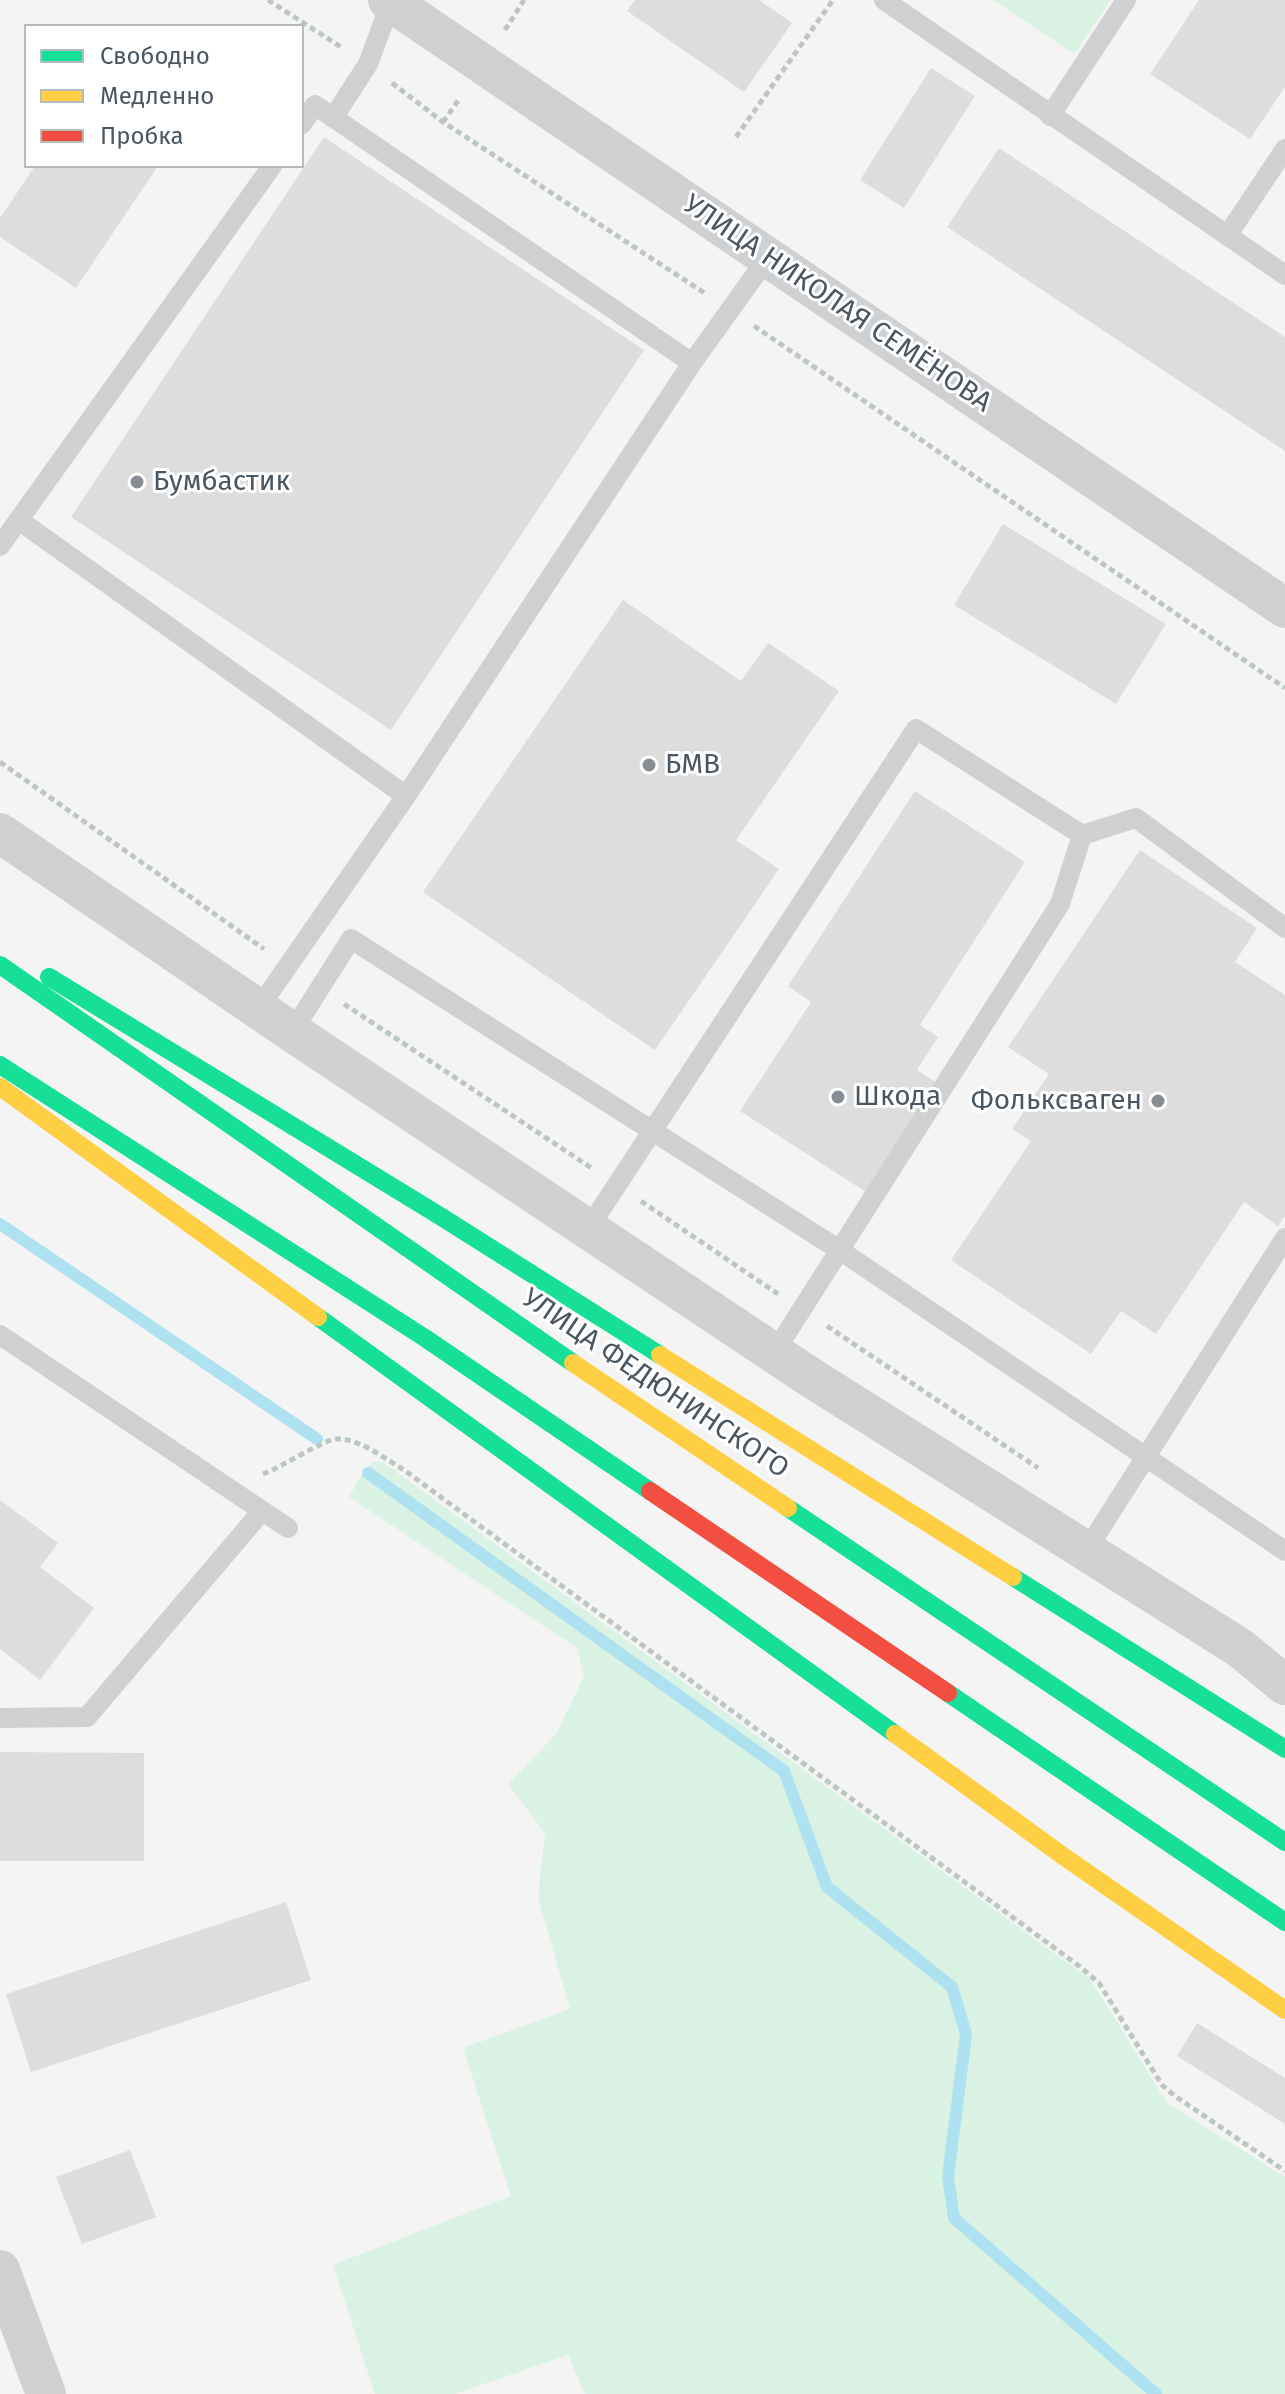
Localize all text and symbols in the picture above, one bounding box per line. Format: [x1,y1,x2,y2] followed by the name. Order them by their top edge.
[24,24,304,168] legend
[100,42,210,70] text: Свободно
[100,82,214,110] text: Медленно
[100,122,184,150] text: Пробка
[676,188,998,420] street label: УЛИЦА НИКОЛАЯ СЕМЁНОВА
[153,465,290,499] place label: Бумбастик
[128,473,146,491] marker: Бумбастик
[665,748,720,782] place label: БМВ
[640,756,658,774] marker: БМВ
[854,1080,941,1114] place label: Шкода
[971,1084,1142,1118] place label: Фольксваген
[829,1088,847,1106] marker: Шкода
[1149,1092,1167,1110] marker: Фольксваген
[515,1282,795,1486] street label: УЛИЦА ФЕДЮНИНСКОГО

